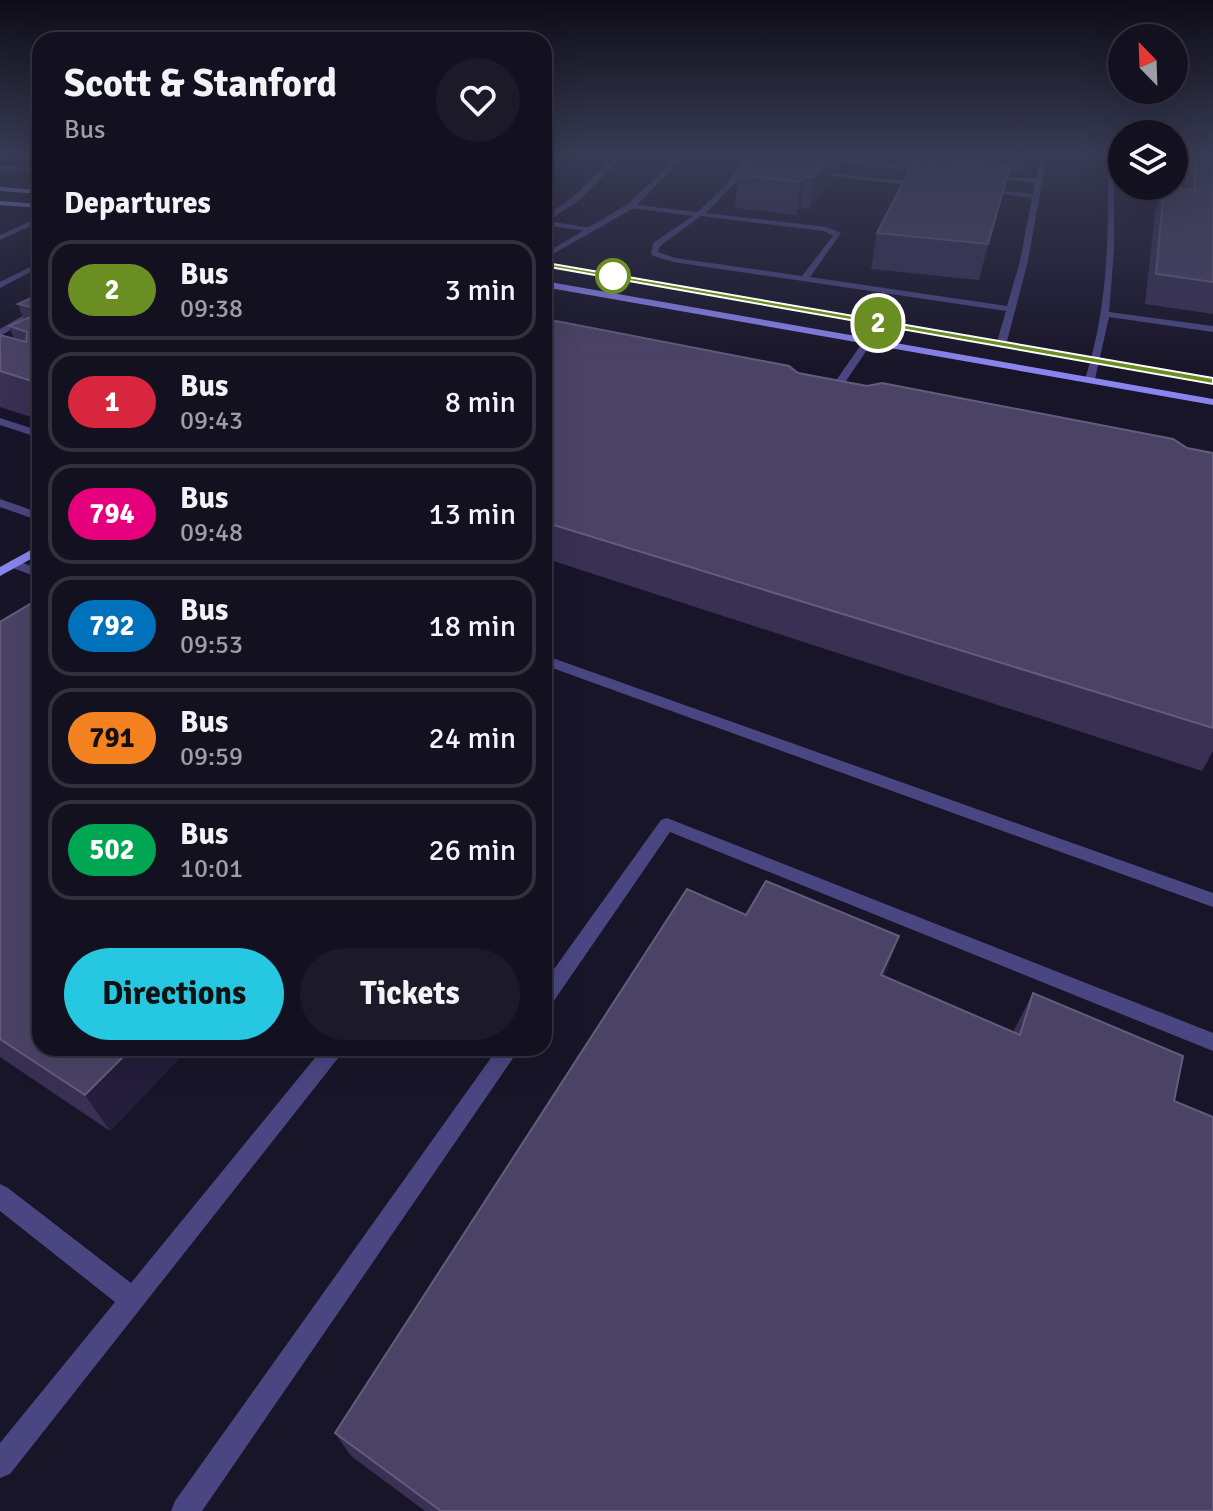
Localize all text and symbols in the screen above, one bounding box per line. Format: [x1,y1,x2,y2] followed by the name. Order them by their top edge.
[1108,24,1188,104] north arrow
[1108,24,1188,200] map controls
[436,58,520,142] button: heart
[64,60,337,107] text: Scott & Stanford
[64,114,105,146] text: Bus
[1108,120,1188,200] button: layers
[64,185,211,222] text: Departures
[180,256,228,293] text: Bus
[596,259,630,293] unlabelled marker
[445,272,516,309] text: 3 min
[104,273,120,307] text: 2
[180,293,243,325] text: 09:38
[852,297,904,349] line badge: 2
[870,306,886,340] text: 2
[180,368,228,405] text: Bus
[445,384,516,421] text: 8 min
[104,385,120,419] text: 1
[180,405,243,437] text: 09:43
[180,480,228,517] text: Bus
[429,496,516,533] text: 13 min
[89,497,135,531] text: 794
[180,517,243,549] text: 09:48
[180,592,228,629] text: Bus
[429,608,516,645] text: 18 min
[89,609,135,643] text: 792
[180,629,243,661] text: 09:53
[180,704,228,741] text: Bus
[429,720,516,757] text: 24 min
[89,721,135,755] text: 791
[180,741,243,773] text: 09:59
[180,816,228,853] text: Bus
[429,832,516,869] text: 26 min
[89,833,135,867] text: 502
[180,853,243,885] text: 10:01
[64,948,284,1040] button: Directions
[300,948,520,1040] button: Tickets

